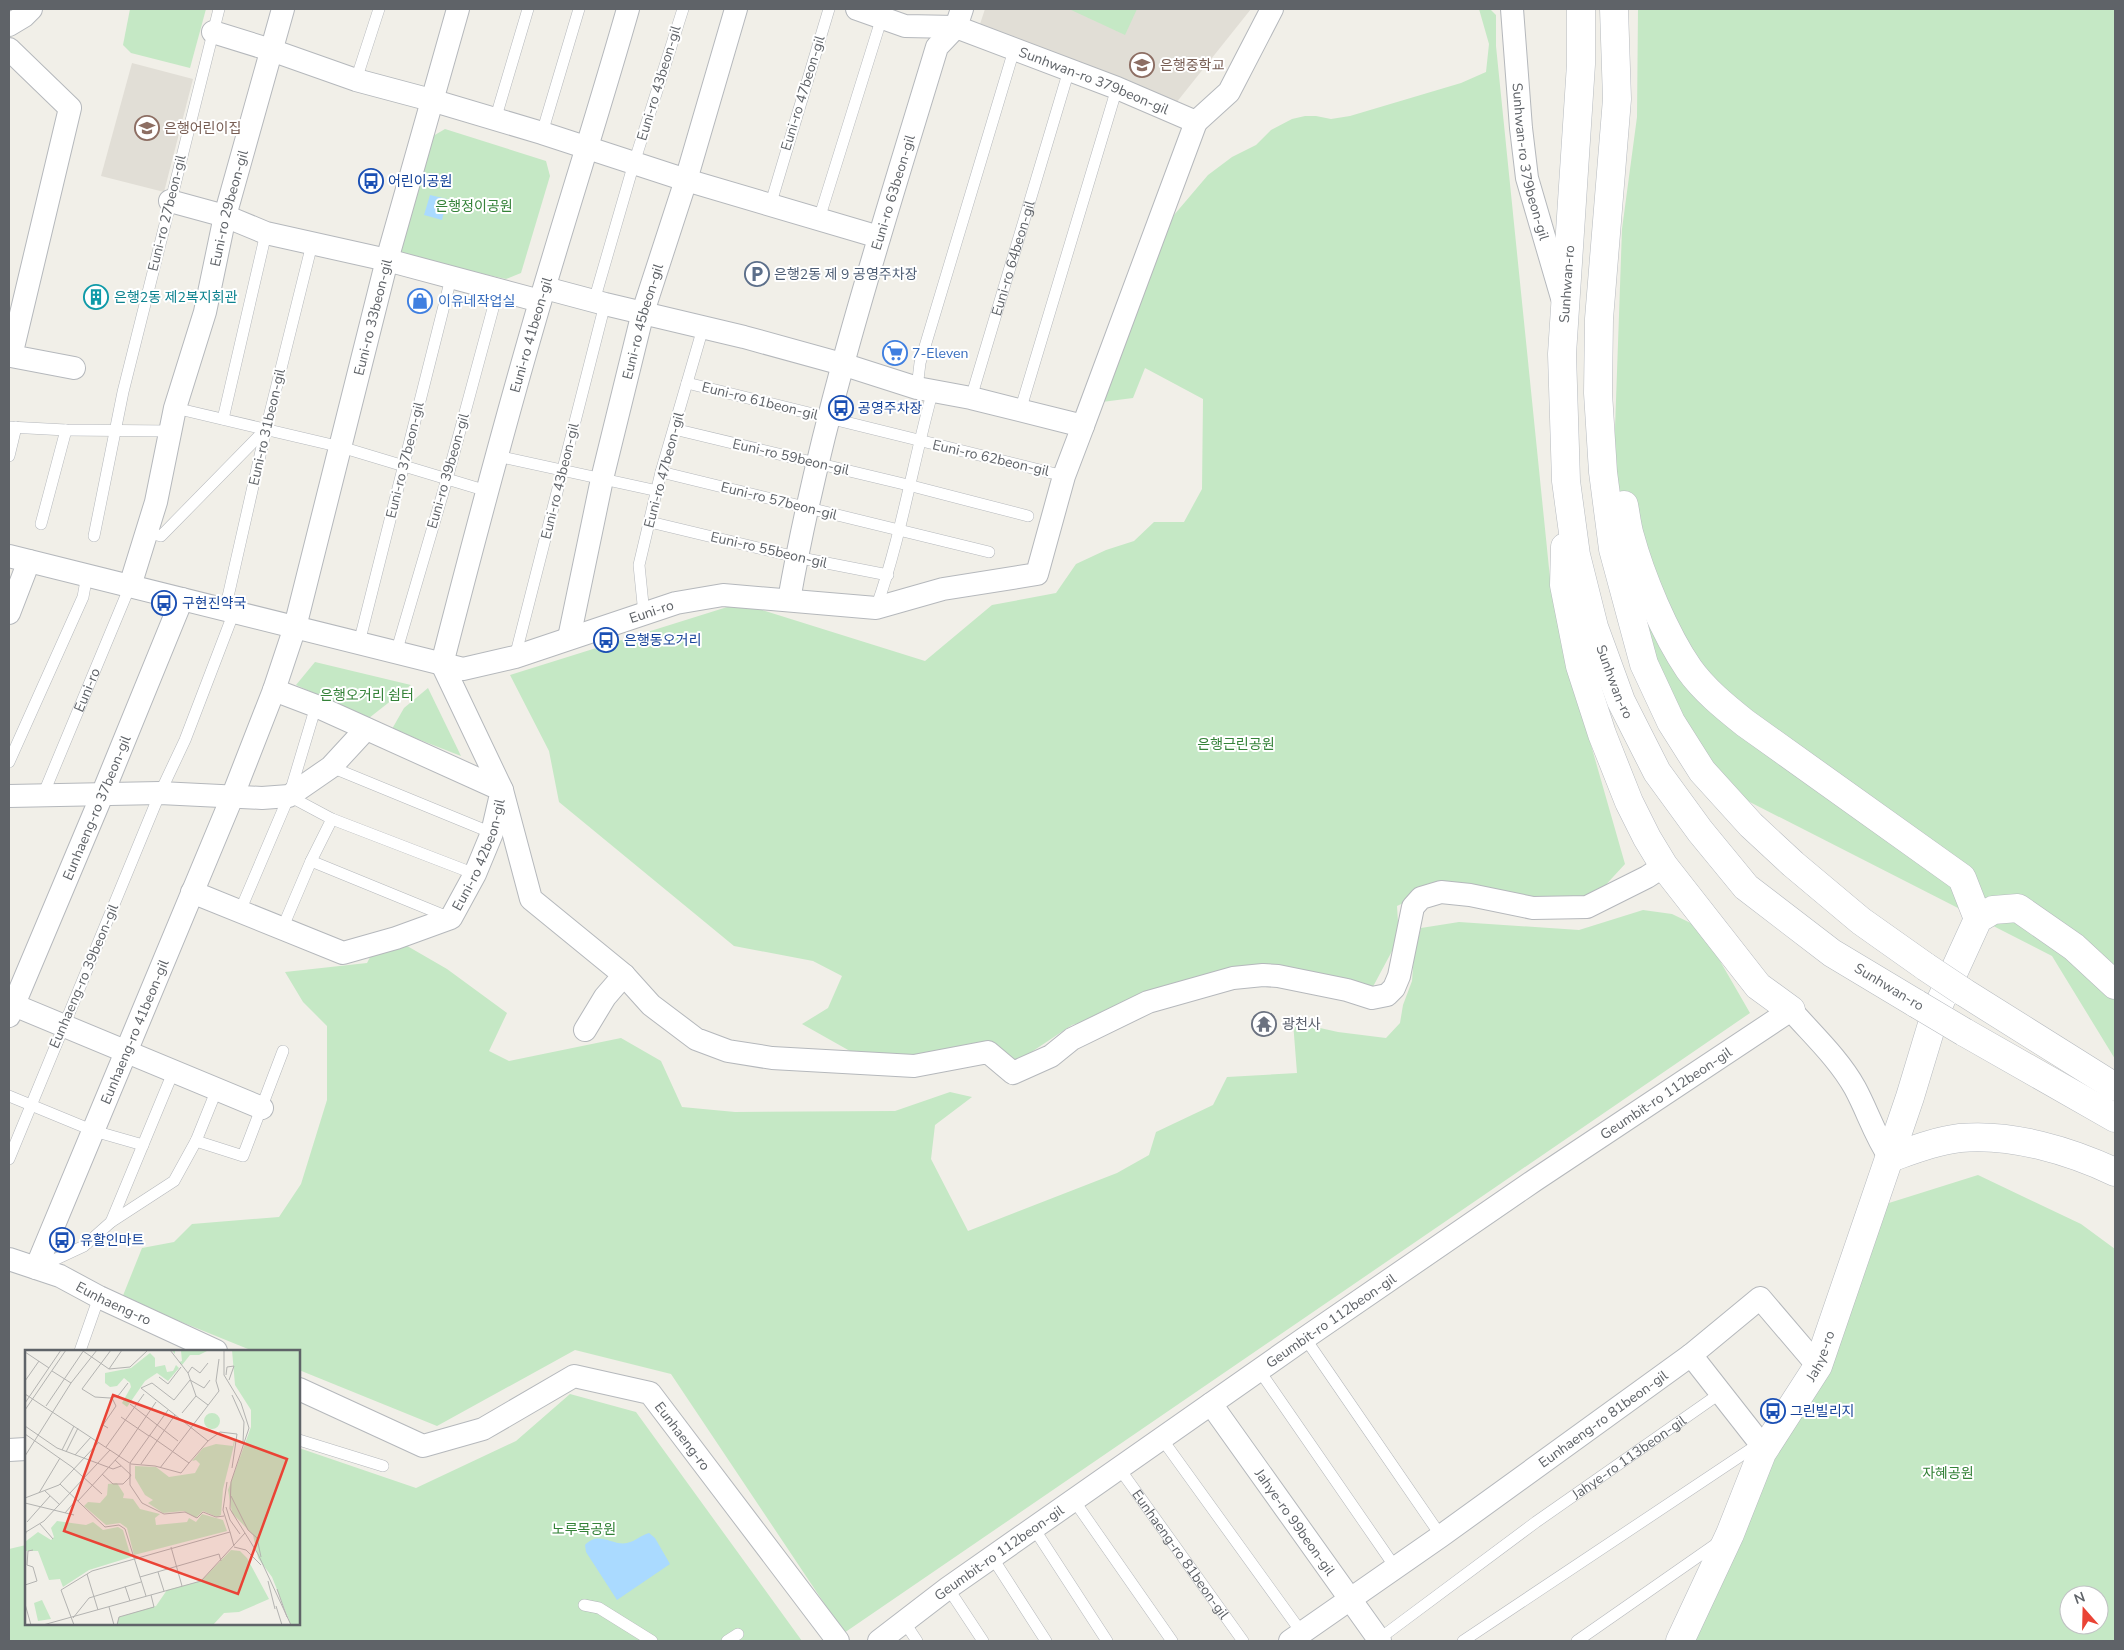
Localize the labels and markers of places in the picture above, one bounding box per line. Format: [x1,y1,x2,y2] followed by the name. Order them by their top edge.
[1129,52,1155,78] school or university icon: 은행중학교
[1160,56,1225,75] place label: 은행중학교
[134,115,160,141] school or university icon: 은행어린이집
[164,119,241,138] place label: 은행어린이집
[358,168,384,194] bus stop icon: 어린이공원
[388,172,452,191] place label: 어린이공원
[744,261,770,287] parking icon: 은행2동 제 9 공영주차장
[774,265,918,284] place label: 은행2동 제 9 공영주차장
[83,284,109,310] building icon: 은행2동 제2복지회관
[114,288,238,307] place label: 은행2동 제2복지회관
[407,288,433,314] shop icon: 이유네작업실
[438,292,515,311] place label: 이유네작업실
[882,340,908,366] supermarket icon: 7-Eleven
[912,344,968,363] place label: 7-Eleven
[828,395,854,421] bus stop icon: 공영주차장
[858,399,923,418] place label: 공영주차장
[151,590,177,616] bus stop icon: 구현진약국
[182,594,247,613] place label: 구현진약국
[593,627,619,653] bus stop icon: 은행동오거리
[624,631,701,650] place label: 은행동오거리
[1251,1011,1277,1037] temple icon: 광천사
[1282,1015,1321,1034] place label: 광천사
[49,1227,75,1253] bus stop icon: 유할인마트
[80,1231,145,1250] place label: 유할인마트
[1760,1398,1786,1424] bus stop icon: 그린빌리지
[1790,1402,1854,1421] place label: 그린빌리지

